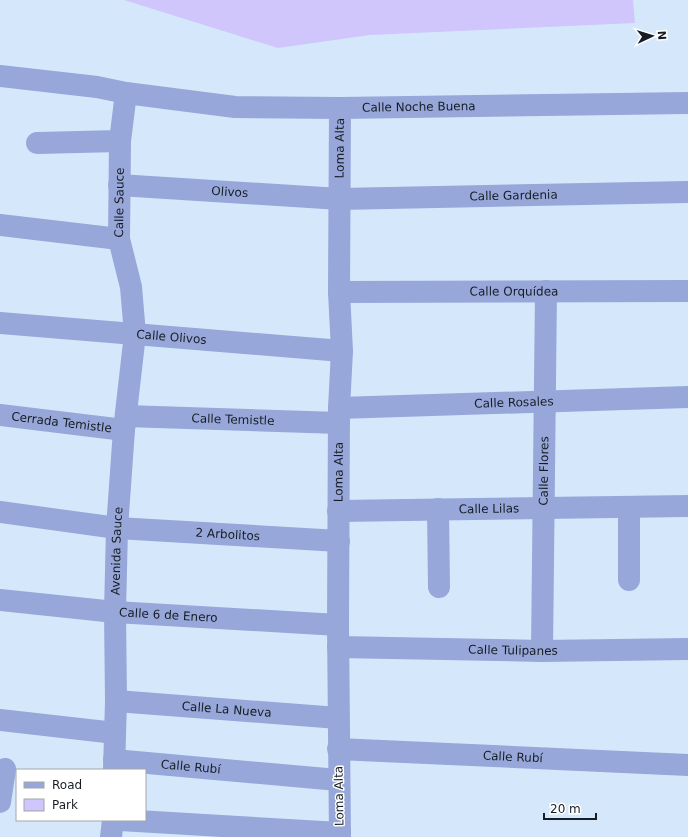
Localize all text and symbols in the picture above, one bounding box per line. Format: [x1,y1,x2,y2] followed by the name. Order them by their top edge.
[632,16,672,56] north arrow
[655,30,668,40] text: N
[362,99,476,115] street label: Calle Noche Buena
[333,118,347,178] street label: Loma Alta
[112,167,127,238] street label: Calle Sauce
[211,184,249,200] street label: Olivos
[469,188,558,203] street label: Calle Gardenia
[470,284,558,299] street label: Calle Orquídea
[136,327,207,347] street label: Calle Olivos
[474,394,554,411] street label: Calle Rosales
[11,409,113,435] street label: Cerrada Temistle
[191,411,275,428] street label: Calle Temistle
[537,436,551,506] street label: Calle Flores
[332,442,346,502] street label: Loma Alta
[459,501,519,516] street label: Calle Lilas
[108,506,125,595] street label: Avenida Sauce
[195,526,260,543] street label: 2 Arbolitos
[119,605,218,625] street label: Calle 6 de Enero
[468,643,558,658] street label: Calle Tulipanes
[181,699,272,720] street label: Calle La Nueva
[483,749,544,765] street label: Calle Rubí
[160,757,222,777] street label: Calle Rubí
[331,766,347,826] street label: Loma Alta
[16,769,146,821] legend
[52,778,82,792] text: Road
[544,795,596,821] scale bar
[52,798,78,812] text: Park
[550,802,581,816] text: 20 m

